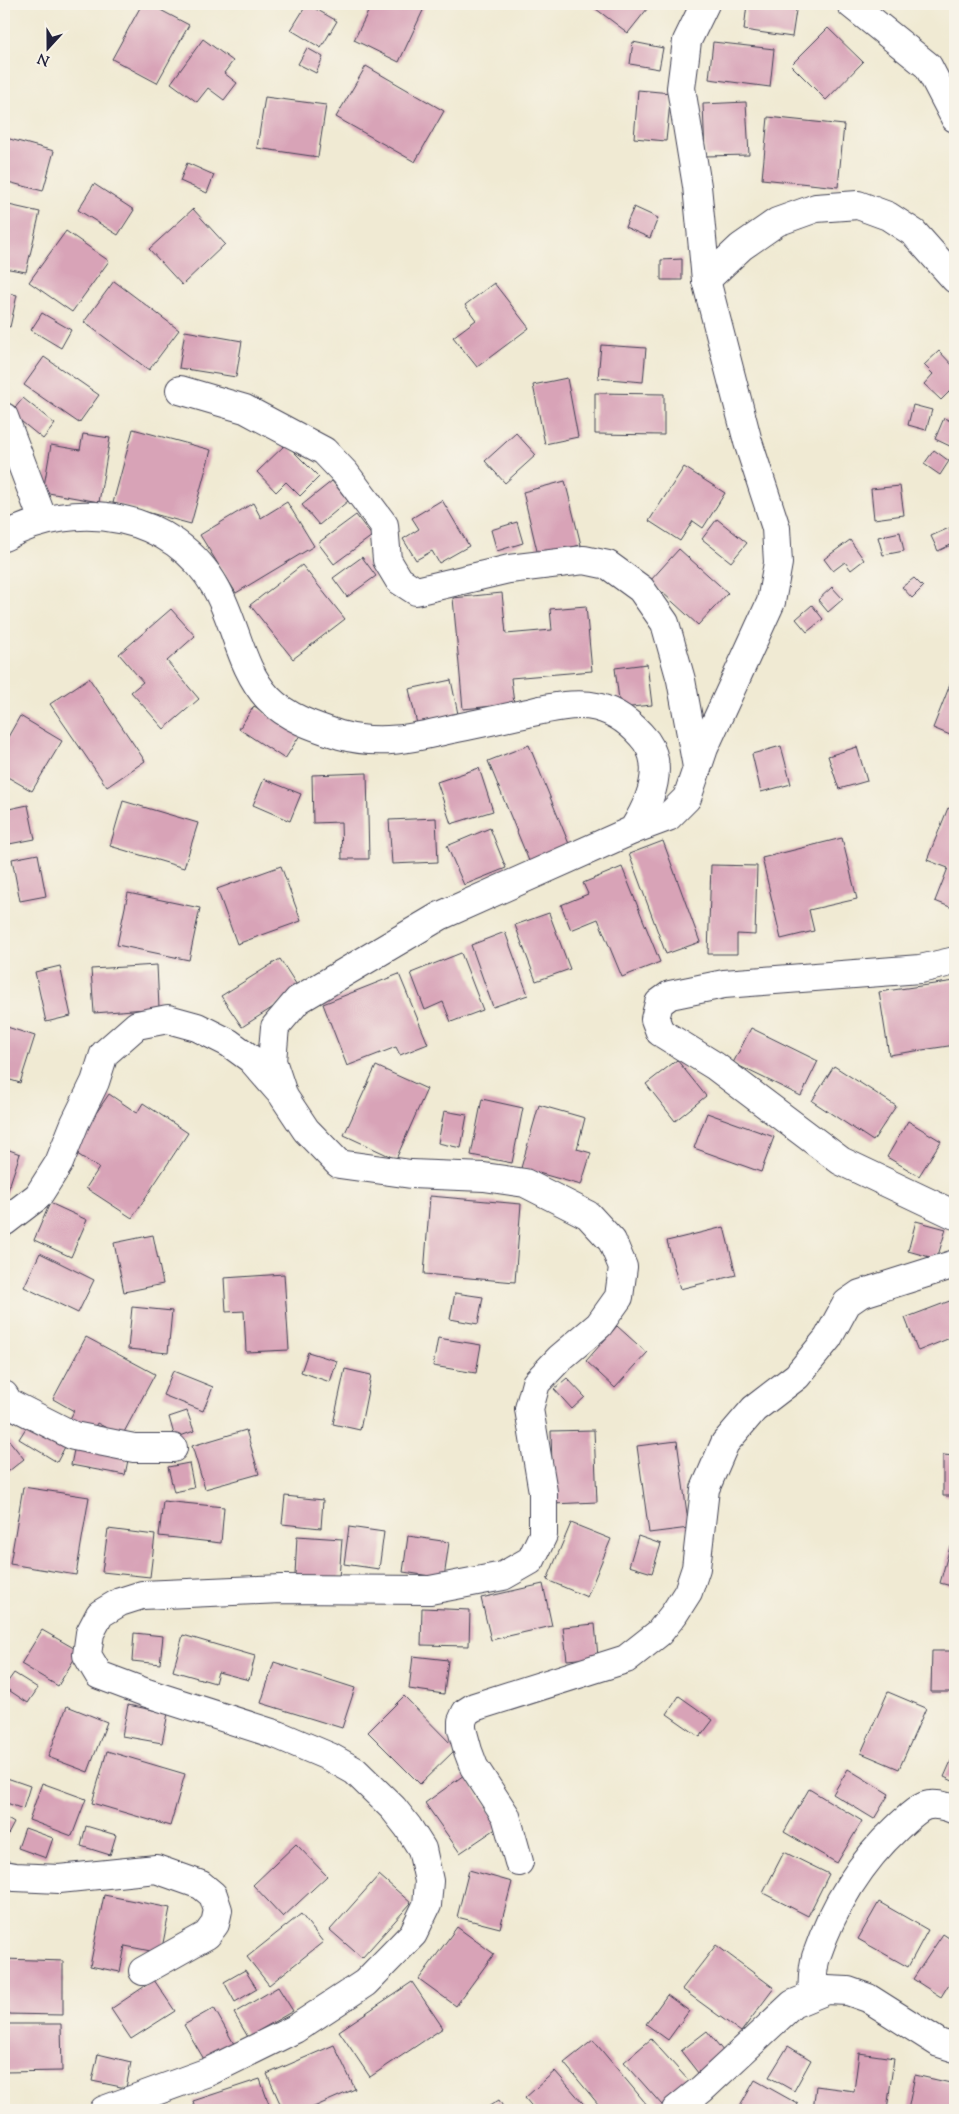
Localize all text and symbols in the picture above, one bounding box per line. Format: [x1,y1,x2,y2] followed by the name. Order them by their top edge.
[22,22,72,72] north arrow
[35,47,53,70] text: N

